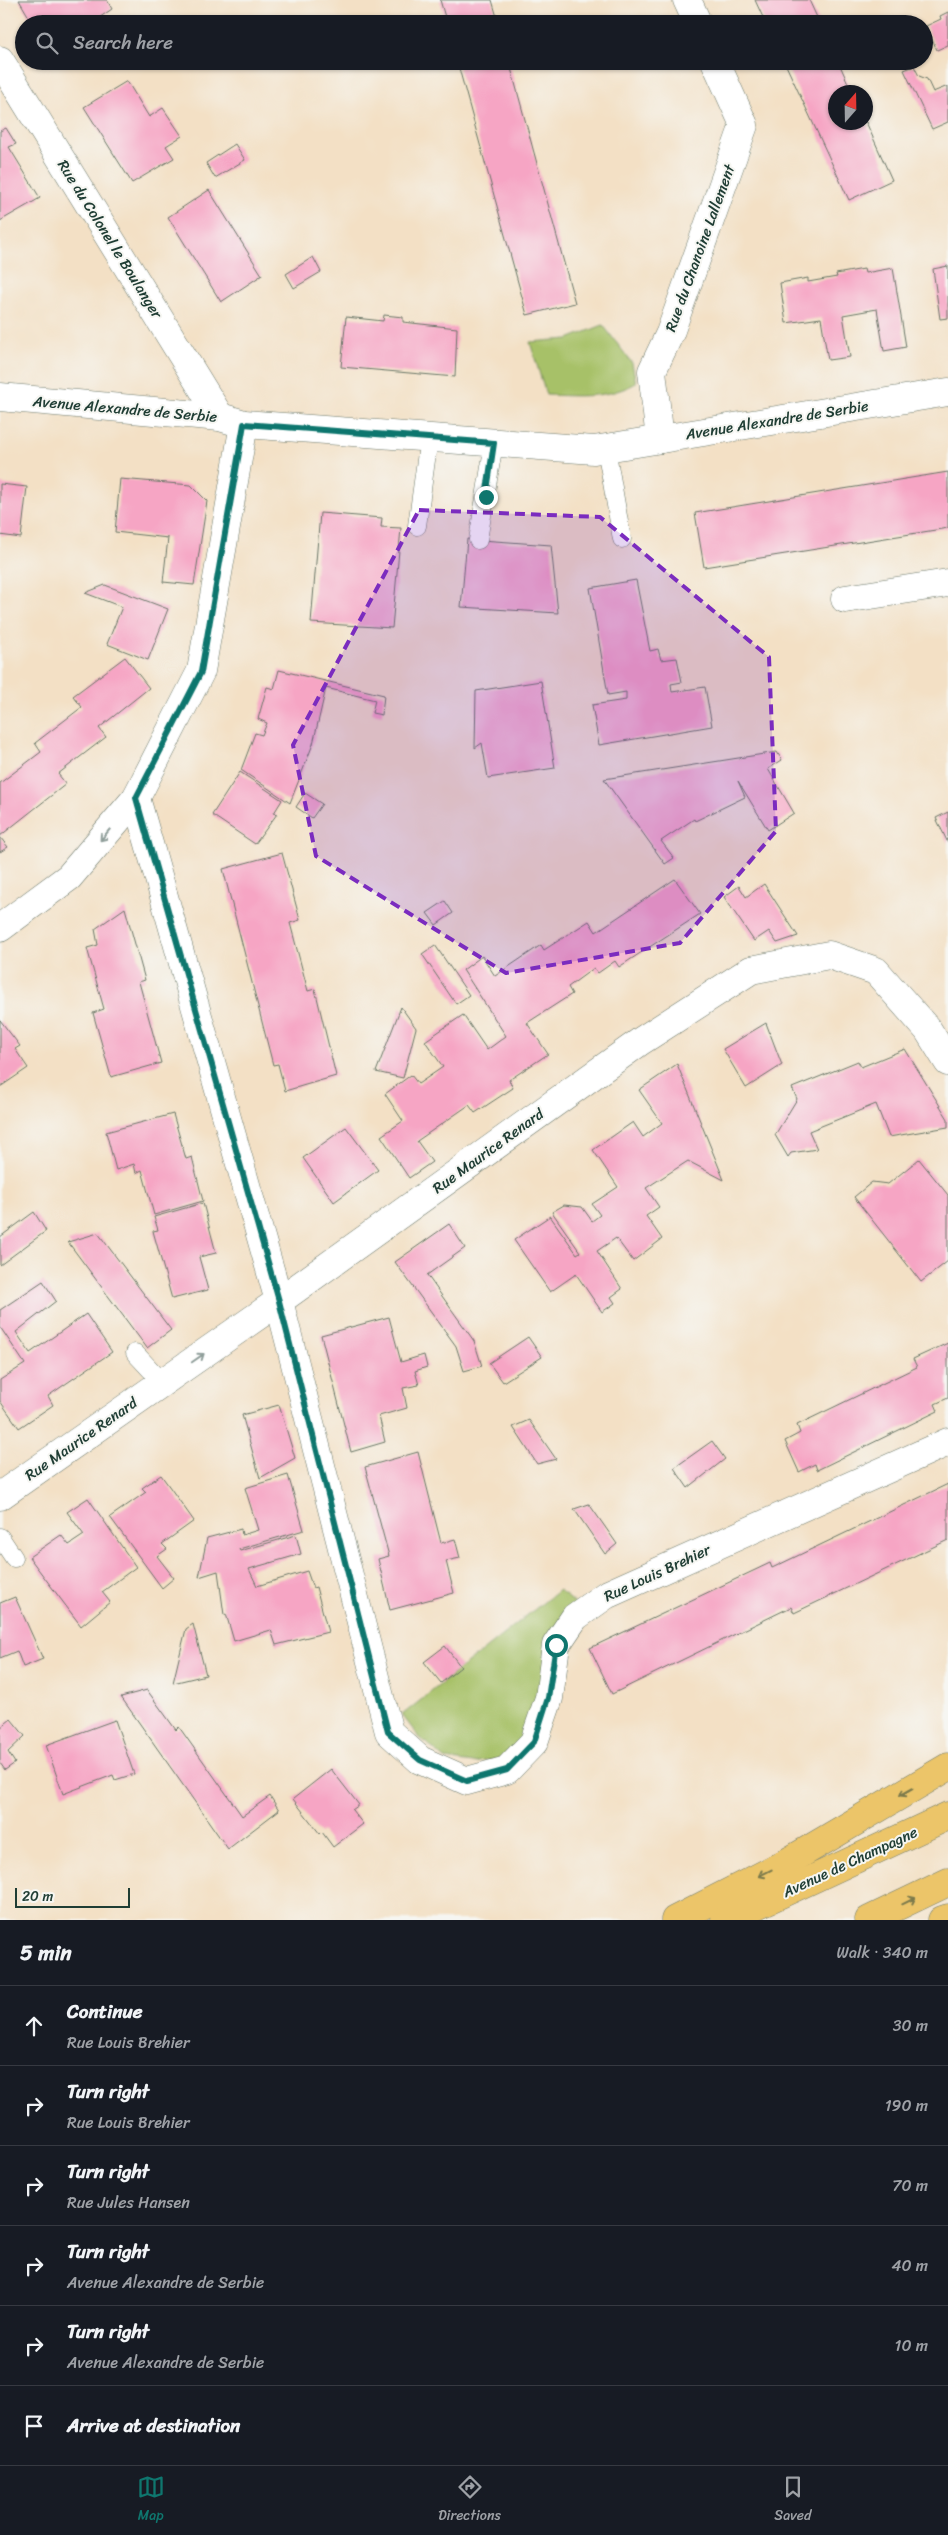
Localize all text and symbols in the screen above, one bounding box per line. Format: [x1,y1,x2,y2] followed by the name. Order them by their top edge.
[15,15,933,70] search box
[73,26,173,59] text: Search here
[33,29,61,57] icon: search
[828,85,873,130] north arrow
[50,154,170,324] street label: Rue du Colonel le Boulanger
[658,160,743,335] street label: Rue du Chanoine Lallement
[31,388,219,430] street label: Avenue Alexandre de Serbie
[683,393,871,447] street label: Avenue Alexandre de Serbie
[475,486,498,509] route end
[99,828,110,841] one-way arrow
[427,1101,550,1200] street label: Rue Maurice Renard
[191,1353,205,1363] one-way arrow
[19,1390,144,1488] street label: Rue Maurice Renard
[599,1537,715,1609] street label: Rue Louis Brehier
[545,1634,568,1657] route start
[899,1787,914,1797] one-way arrow
[777,1819,922,1905] street label: Avenue de Champagne
[758,1868,773,1878] one-way arrow
[22,1884,53,1909] text: 20 m
[15,1885,130,1908] scale bar
[901,1896,916,1905] one-way arrow
[20,1934,72,1972] text: 5 min
[837,1938,928,1967] text: Walk · 340 m
[67,1995,143,2028] text: Continue
[893,2011,928,2040] text: 30 m
[20,2012,48,2040] icon: ahead
[67,2028,190,2057] text: Rue Louis Brehier
[67,2075,149,2108] text: Turn right
[885,2091,928,2120] text: 190 m
[20,2092,48,2120] icon: right
[67,2108,190,2137] text: Rue Louis Brehier
[67,2155,149,2188] text: Turn right
[892,2171,928,2200] text: 70 m
[20,2172,48,2200] icon: right
[67,2188,190,2217] text: Rue Jules Hansen
[67,2235,149,2268] text: Turn right
[891,2251,928,2280] text: 40 m
[20,2252,48,2280] icon: right
[67,2268,264,2297] text: Avenue Alexandre de Serbie
[67,2315,149,2348] text: Turn right
[895,2331,928,2360] text: 10 m
[20,2332,48,2360] icon: right
[67,2348,264,2377] text: Avenue Alexandre de Serbie
[67,2409,240,2442] text: Arrive at destination
[20,2412,48,2440] icon: arrive
[137,2473,165,2528] tab: Map
[438,2473,501,2528] tab: Directions
[774,2473,811,2528] tab: Saved

